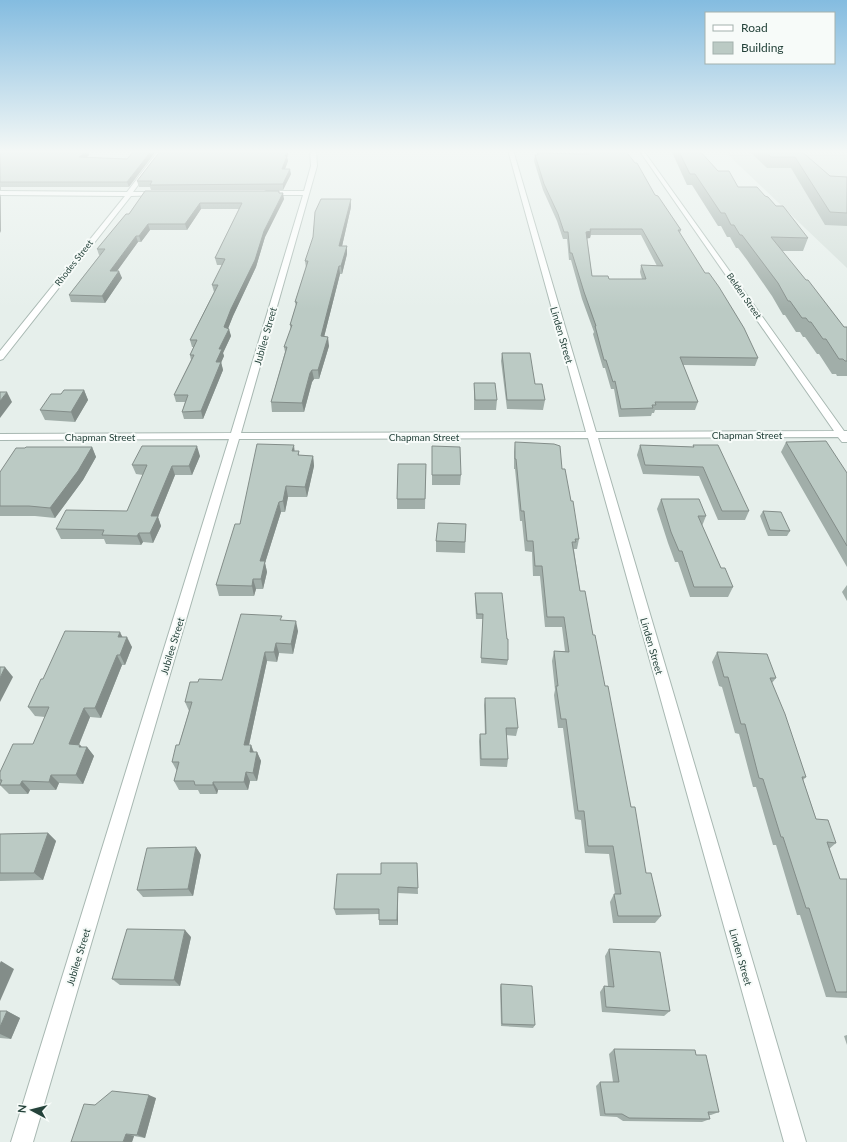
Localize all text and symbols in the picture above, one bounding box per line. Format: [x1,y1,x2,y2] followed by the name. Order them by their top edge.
[705,12,835,64] legend
[741,20,768,35] text: Road
[741,40,784,55] text: Building
[52,237,95,288] street label: Rhodes Street
[725,271,765,321] street label: Belden Street
[251,305,279,366] street label: Jubilee Street
[548,305,576,365] street label: Linden Street
[712,429,783,441] street label: Chapman Street
[65,431,136,443] street label: Chapman Street
[389,431,460,443] street label: Chapman Street
[158,615,187,676] street label: Jubilee Street
[638,616,666,676] street label: Linden Street
[64,926,93,987] street label: Jubilee Street
[727,927,755,987] street label: Linden Street
[12,1090,52,1130] north arrow
[15,1104,29,1114] text: N

